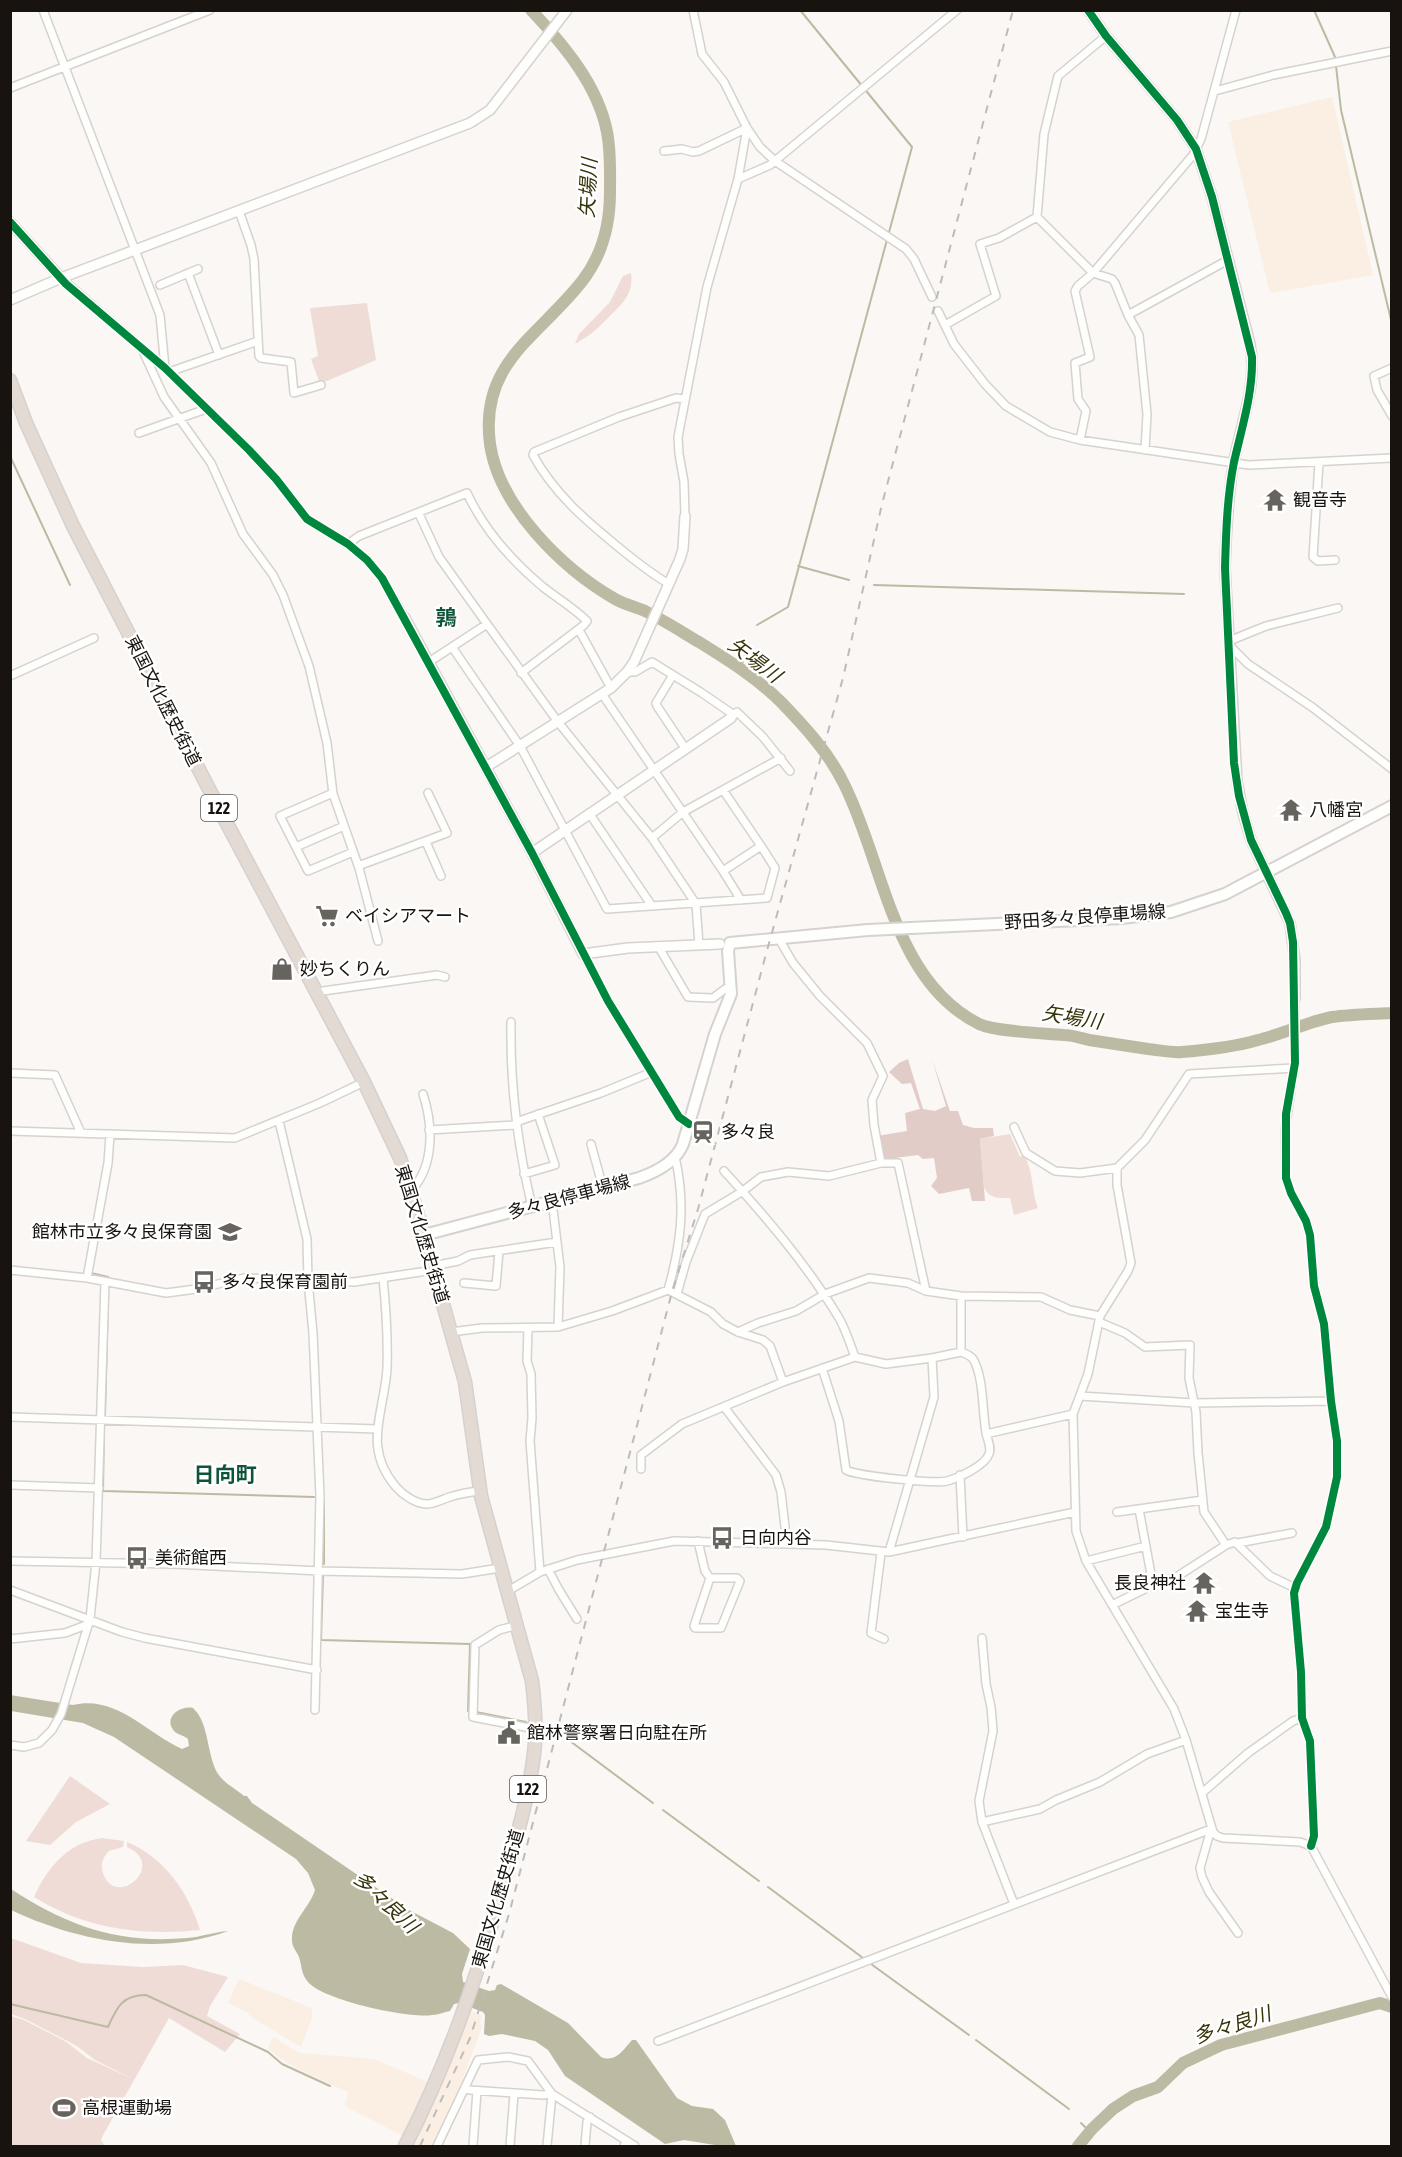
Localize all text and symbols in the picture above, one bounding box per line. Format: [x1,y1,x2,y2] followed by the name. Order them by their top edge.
[574,155,601,219] water label: 矢場川
[1262,487,1288,513] temple icon: 観音寺
[1293,489,1347,510] place label: 観音寺
[436,605,457,629] district label: 鶉
[121,632,205,770] street label: 東国文化歴史街道
[724,632,788,688] water label: 矢場川
[201,795,237,821] road number: 122
[1278,797,1304,823] temple icon: 八幡宮
[1309,799,1363,820] place label: 八幡宮
[1003,900,1167,933] street label: 野田多々良停車場線
[314,903,340,929] supermarket icon: ベイシアマート
[345,905,471,926] place label: ベイシアマート
[269,956,295,982] shop icon: 妙ちくりん
[300,958,390,979] place label: 妙ちくりん
[1041,1000,1105,1033] water label: 矢場川
[690,1119,716,1145] station icon: 多々良
[721,1121,775,1142] place label: 多々良
[391,1162,454,1306] street label: 東国文化歴史街道
[505,1170,632,1223] street label: 多々良停車場線
[217,1219,243,1245] school or university icon: 館林市立多々良保育園
[32,1221,212,1242] place label: 館林市立多々良保育園
[191,1269,217,1295] bus stop icon: 多々良保育園前
[222,1271,348,1292] place label: 多々良保育園前
[194,1462,257,1486] district label: 日向町
[709,1525,735,1551] bus stop icon: 日向内谷
[740,1527,812,1548] place label: 日向内谷
[124,1545,150,1571] bus stop icon: 美術館西
[155,1547,227,1568] place label: 美術館西
[1191,1570,1217,1596] temple icon: 長良神社
[1114,1572,1186,1593] place label: 長良神社
[1184,1598,1210,1624] temple icon: 宝生寺
[1215,1600,1269,1621] place label: 宝生寺
[496,1720,522,1746] public building icon: 館林警察署日向駐在所
[527,1722,707,1743] place label: 館林警察署日向駐在所
[510,1776,546,1802] road number: 122
[468,1827,527,1971] street label: 東国文化歴史街道
[349,1866,425,1939] water label: 多々良川
[1190,2001,1275,2048] water label: 多々良川
[51,2095,77,2121] sports icon: 高根運動場
[82,2097,172,2118] place label: 高根運動場

